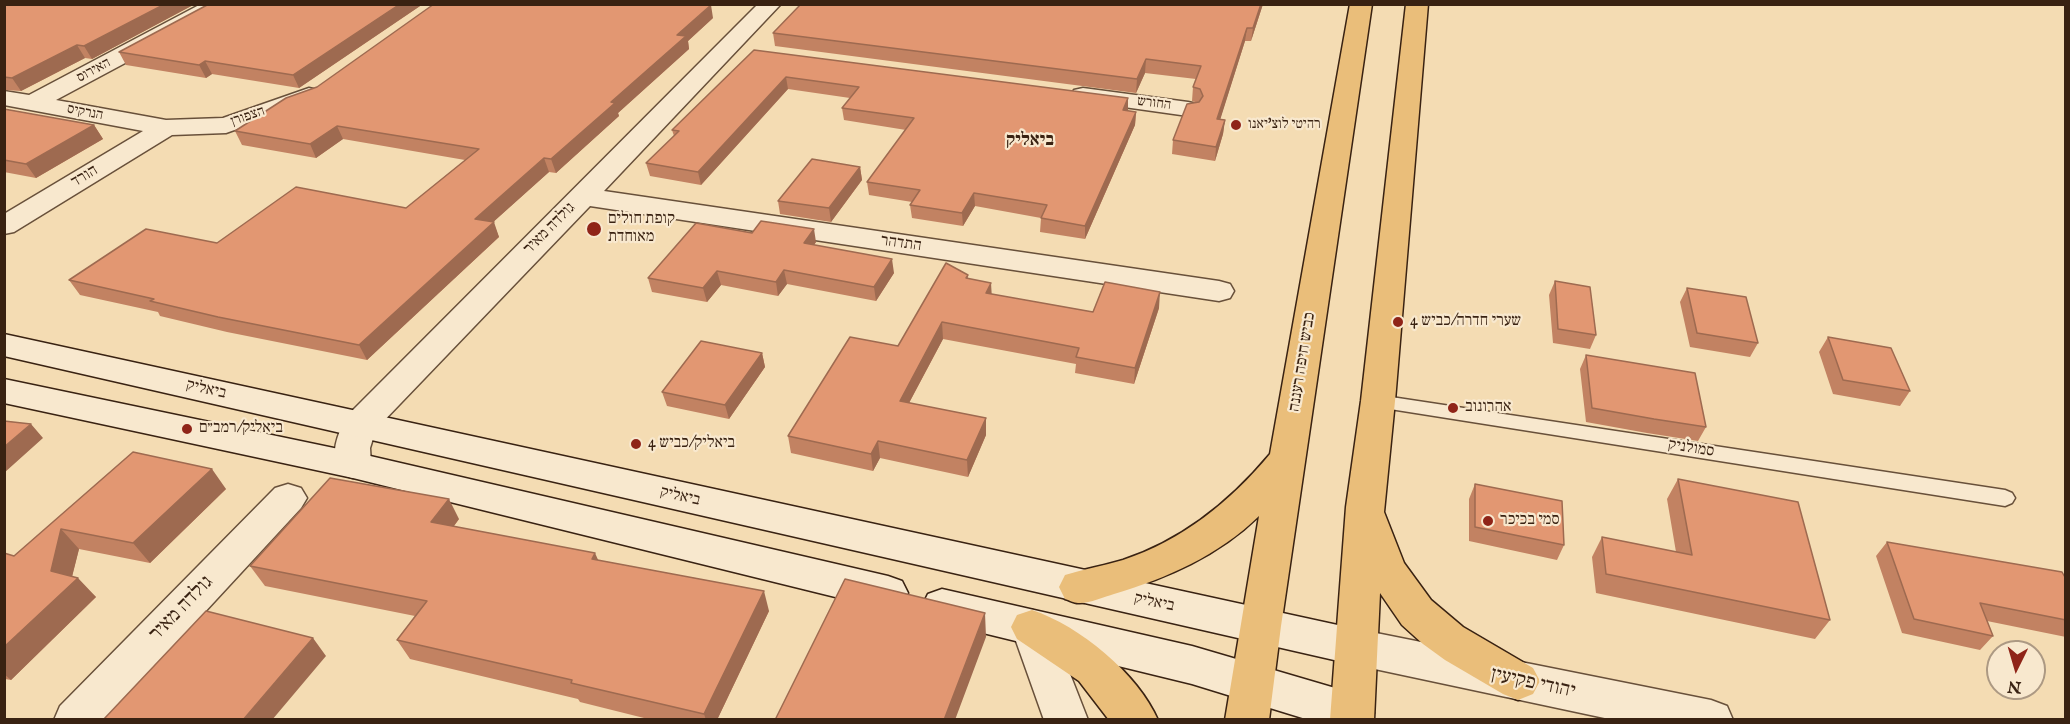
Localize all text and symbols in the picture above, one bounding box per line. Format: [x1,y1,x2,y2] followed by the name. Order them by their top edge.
[74,55,114,87] street label: האירוס
[1136,94,1172,114] street label: החורש
[66,101,104,125] street label: הנרקיס
[229,103,267,131] street label: הצפורן
[1248,117,1321,133] place label: רהיטי לוצ'יאנו
[1229,118,1243,132] marker: רהיטי לוצ'יאנו
[1006,130,1054,152] district label: ביאליק
[68,162,102,192] street label: הורד
[520,199,580,259] street label: גולדה מאיר
[608,210,675,248] place label: קופת חולים מאוחדת
[585,220,603,238] marker: קופת חולים מאוחדת
[879,232,923,256] street label: התדהר
[1286,311,1320,413] street label: כביש חיפה רעננה
[1410,312,1521,332] place label: שערי חדרה/כביש 4
[1391,315,1405,329] marker: שערי חדרה/כביש 4
[184,376,228,404] street label: ביאליק
[1465,398,1511,418] place label: אהרונוב
[1446,401,1460,415] marker: אהרונוב
[199,419,283,439] place label: ביאליק/רמב״ם
[180,422,194,436] marker: ביאליק/רמב״ם
[648,434,735,454] place label: ביאליק/כביש 4
[1666,436,1716,462] street label: סמולניק
[629,437,643,451] marker: ביאליק/כביש 4
[658,483,702,511] street label: ביאליק
[1500,511,1560,531] place label: סמי בכיכר
[1481,514,1495,528] marker: סמי בכיכר
[145,571,219,647] street label: גולדה מאיר
[1132,589,1176,617] street label: ביאליק
[1986,640,2046,700] north arrow
[1489,663,1577,705] street label: יהודי פקיעין
[2007,675,2022,697] text: N

